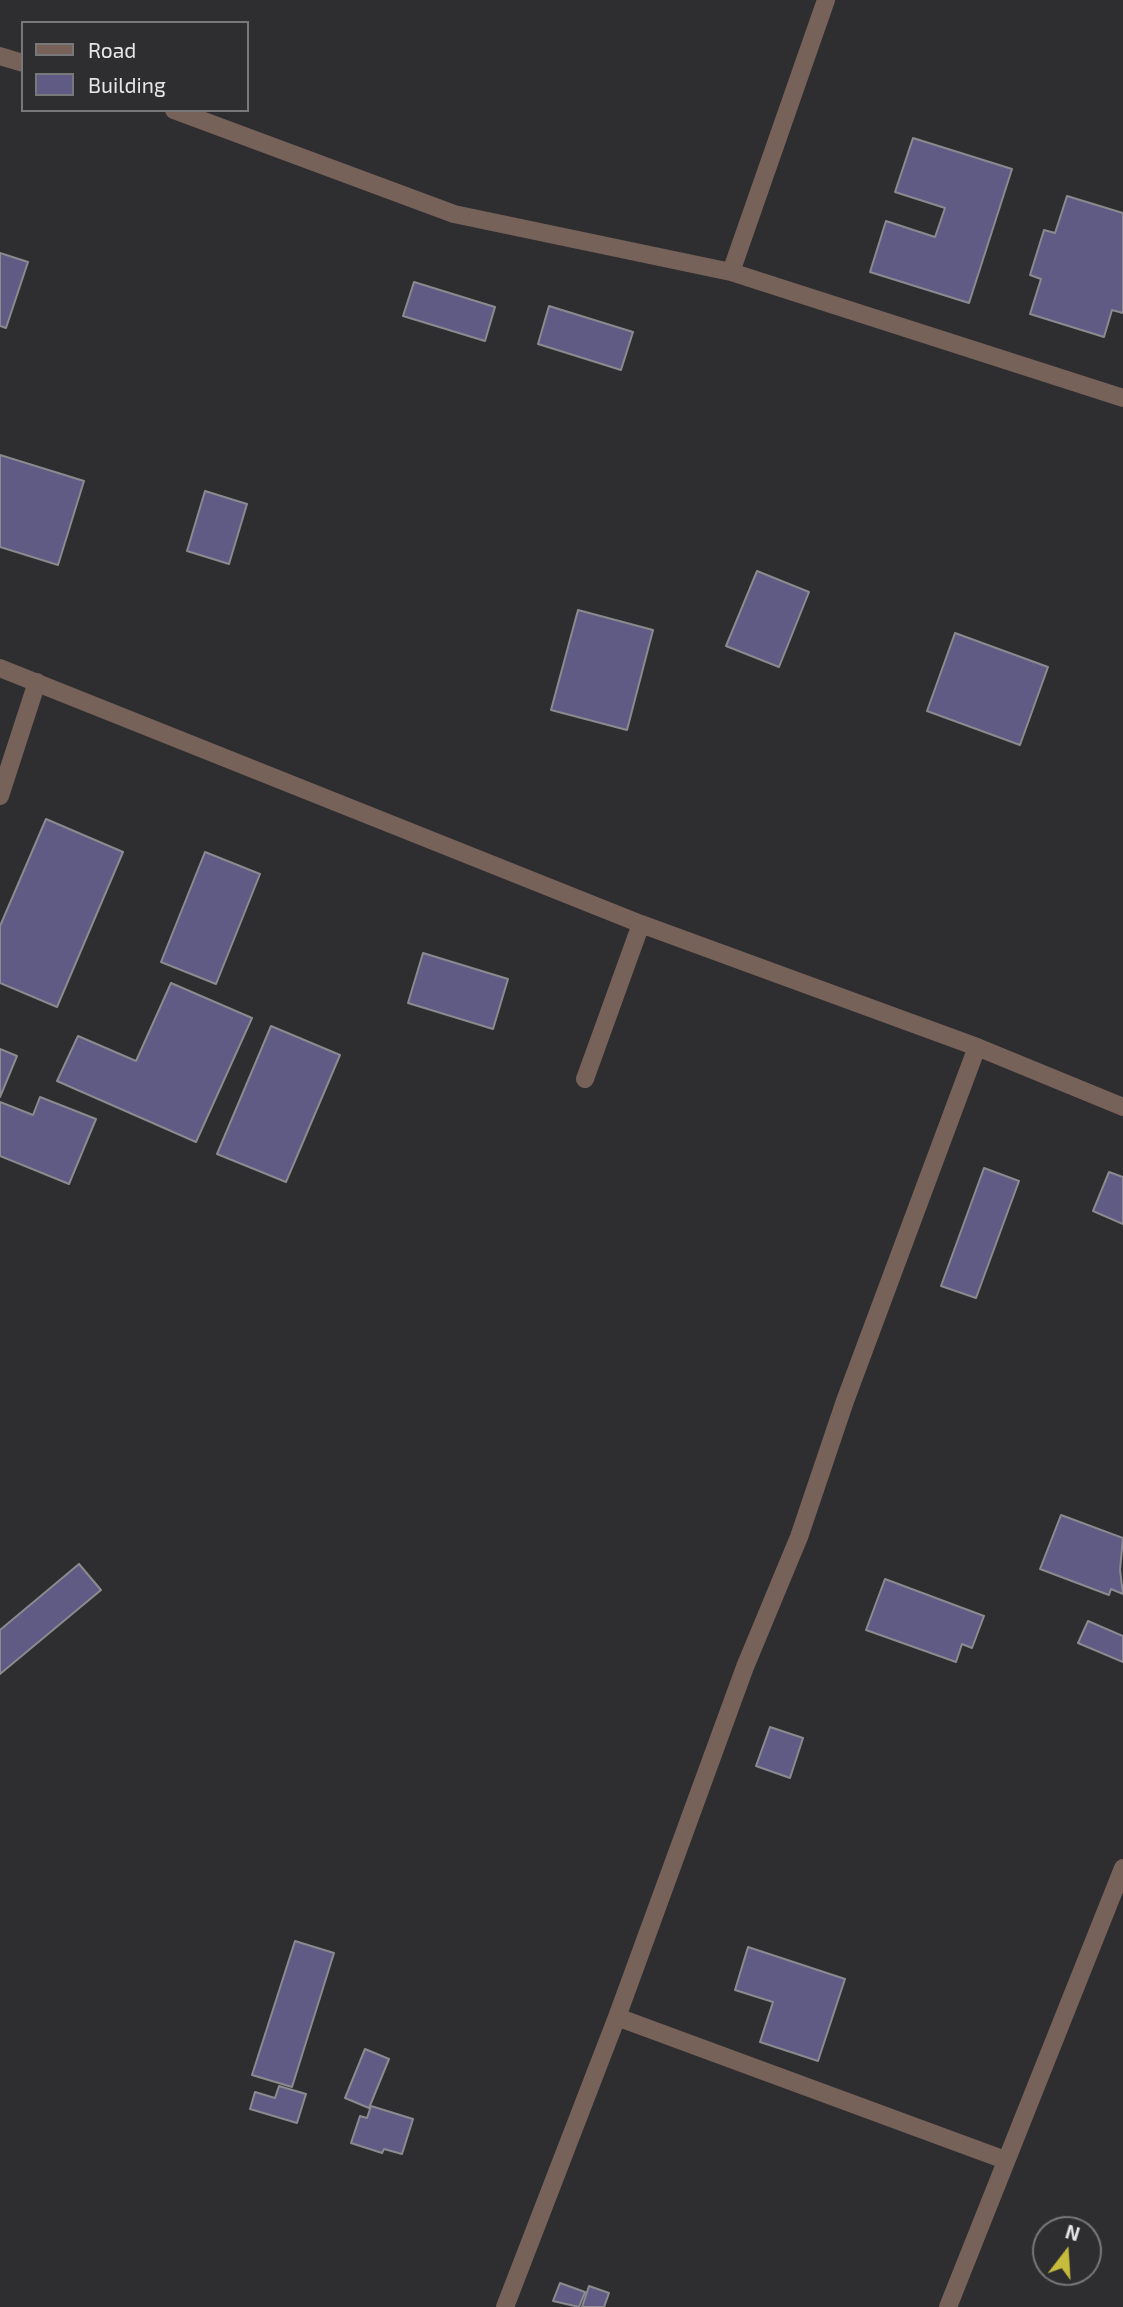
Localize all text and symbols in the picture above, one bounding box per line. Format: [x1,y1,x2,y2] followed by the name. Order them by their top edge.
[21,21,248,112] legend
[88,37,136,62] text: Road
[88,72,166,97] text: Building
[1032,2216,1102,2286] north arrow
[1063,2219,1083,2245] text: N

